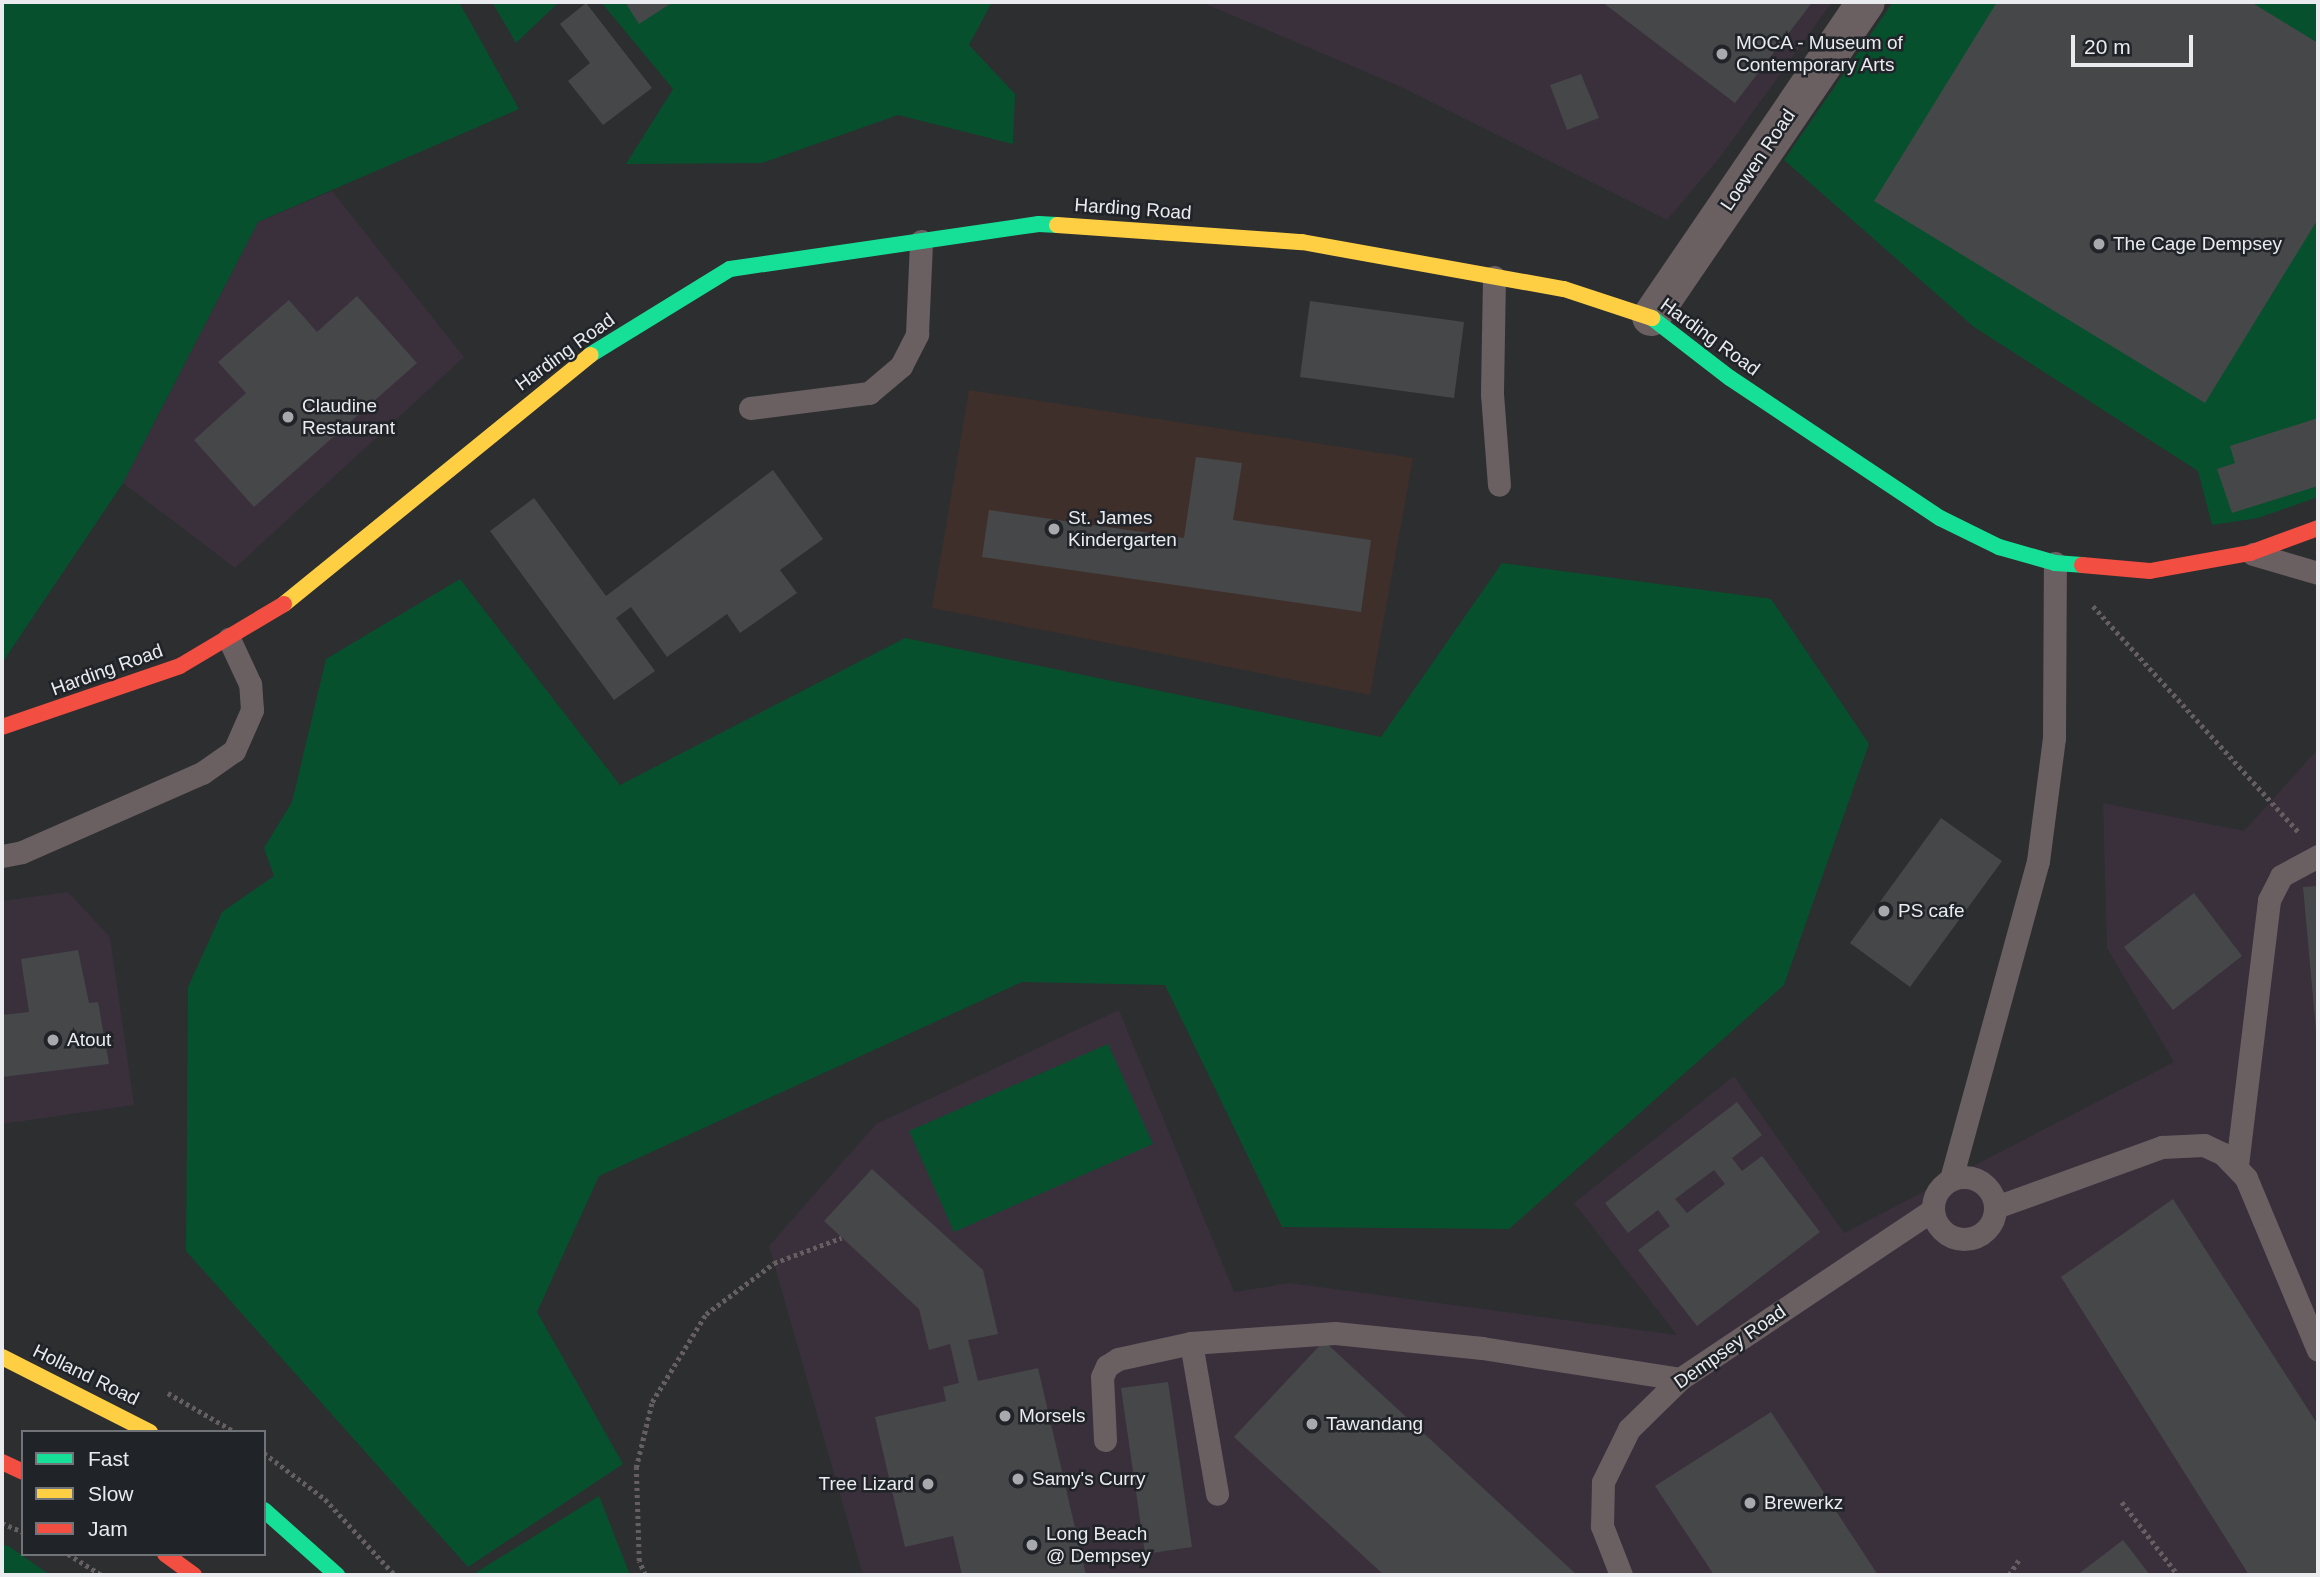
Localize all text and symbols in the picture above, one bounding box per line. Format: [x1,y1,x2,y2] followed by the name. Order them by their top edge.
[2075,21,2198,65] scale bar
[1736,32,1904,76] place label: MOCA - Museum of Contemporary Arts
[2084,35,2131,58] text: 20 m
[1714,46,1730,62] marker: MOCA - Museum of Contemporary Arts
[1716,105,1800,215] street label: Loewen Road
[1074,194,1192,224] street label: Harding Road
[2113,233,2282,255] place label: The Cage Dempsey
[2091,236,2107,252] marker: The Cage Dempsey
[1656,293,1764,381] street label: Harding Road
[511,308,619,396] street label: Harding Road
[302,395,395,439] place label: Claudine Restaurant
[280,409,296,425] marker: Claudine Restaurant
[1068,507,1177,551] place label: St. James Kindergarten
[1046,521,1062,537] marker: St. James Kindergarten
[48,639,166,701] street label: Harding Road
[1898,900,1965,922] place label: PS cafe
[1876,903,1892,919] marker: PS cafe
[67,1029,111,1051] place label: Atout
[45,1032,61,1048] marker: Atout
[1670,1300,1790,1394] street label: Dempsey Road
[29,1340,143,1410] street label: Holland Road
[1019,1405,1086,1427] place label: Morsels
[997,1408,1013,1424] marker: Morsels
[1326,1413,1423,1435] place label: Tawandang
[1304,1416,1320,1432] marker: Tawandang
[21,1430,266,1556] legend
[88,1447,129,1470] text: Fast
[1032,1468,1145,1490] place label: Samy's Curry
[1010,1471,1026,1487] marker: Samy's Curry
[819,1473,914,1495] place label: Tree Lizard
[920,1476,936,1492] marker: Tree Lizard
[88,1482,134,1505] text: Slow
[1764,1492,1843,1514] place label: Brewerkz
[1742,1495,1758,1511] marker: Brewerkz
[88,1517,128,1540] text: Jam
[1046,1523,1151,1567] place label: Long Beach @ Dempsey
[1024,1537,1040,1553] marker: Long Beach @ Dempsey

